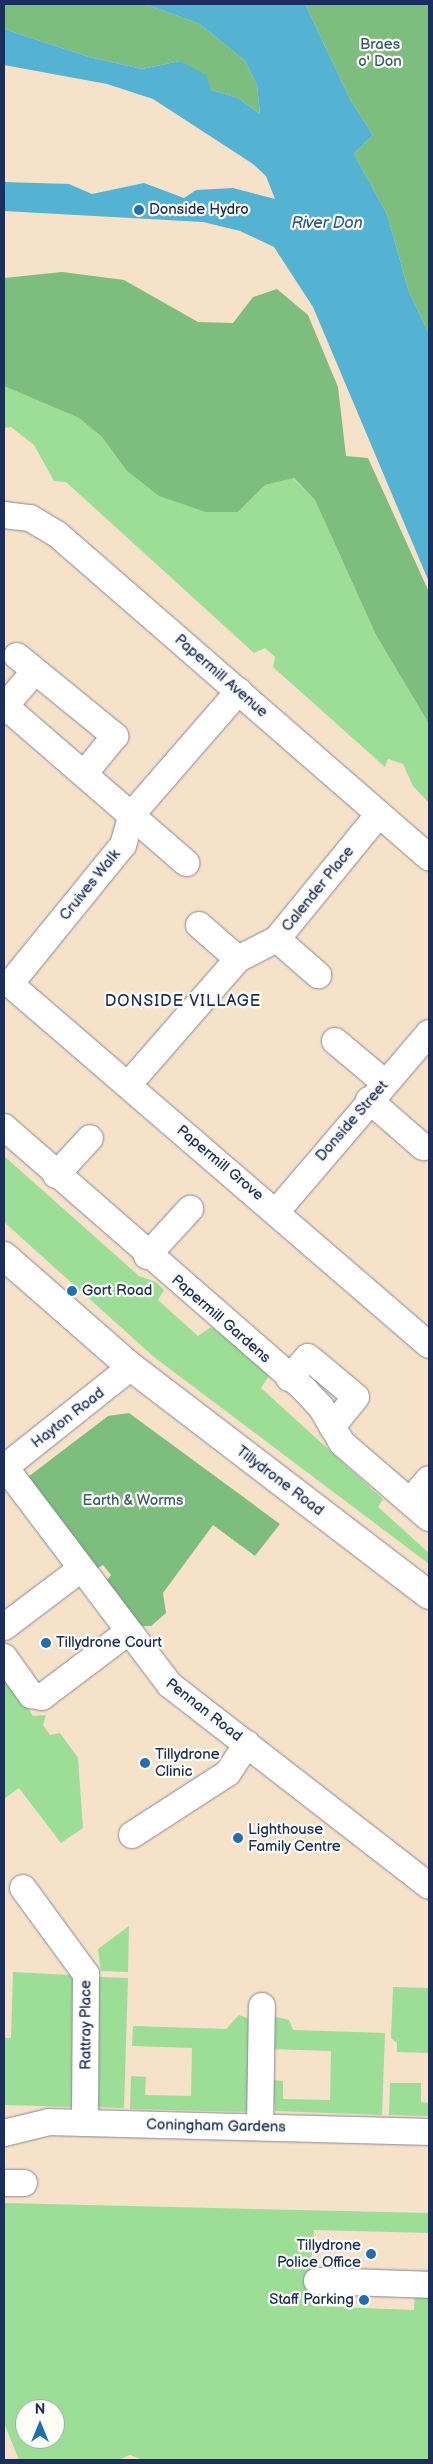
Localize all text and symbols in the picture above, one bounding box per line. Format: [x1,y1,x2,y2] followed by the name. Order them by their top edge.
[358,35,402,70] park label: Braes o' Don
[149,201,249,219] place label: Donside Hydro
[133,204,145,216] marker: Donside Hydro
[291,214,363,234] water label: River Don
[171,631,271,721] street label: Papermill Avenue
[278,843,358,935] street label: Calender Place
[56,846,124,924] street label: Cruives Walk
[103,992,263,1012] district label: DONSIDE VILLAGE
[312,1077,392,1165] street label: Donside Street
[173,1121,267,1205] street label: Papermill Grove
[168,1271,274,1367] street label: Papermill Gardens
[82,1282,152,1300] place label: Gort Road
[66,1285,78,1297] marker: Gort Road
[28,1384,108,1452] street label: Hayton Road
[233,1442,327,1520] street label: Tillydrone Road
[82,1492,184,1510] park label: Earth & Worms
[56,1634,162,1652] place label: Tillydrone Court
[40,1637,52,1649] marker: Tillydrone Court
[162,1675,246,1745] street label: Pennan Road
[155,1745,220,1780] place label: Tillydrone Clinic
[139,1757,151,1769] marker: Tillydrone Clinic
[248,1820,342,1855] place label: Lighthouse Family Centre
[232,1832,244,1844] marker: Lighthouse Family Centre
[77,1980,95,2070] street label: Rattray Place
[146,2116,286,2136] street label: Coningham Gardens
[277,2236,361,2271] place label: Tillydrone Police Office
[365,2248,377,2260] marker: Tillydrone Police Office
[269,2291,354,2309] place label: Staff Parking
[358,2294,370,2306] marker: Staff Parking
[15,2399,65,2449] north arrow
[35,2401,45,2418] text: N

